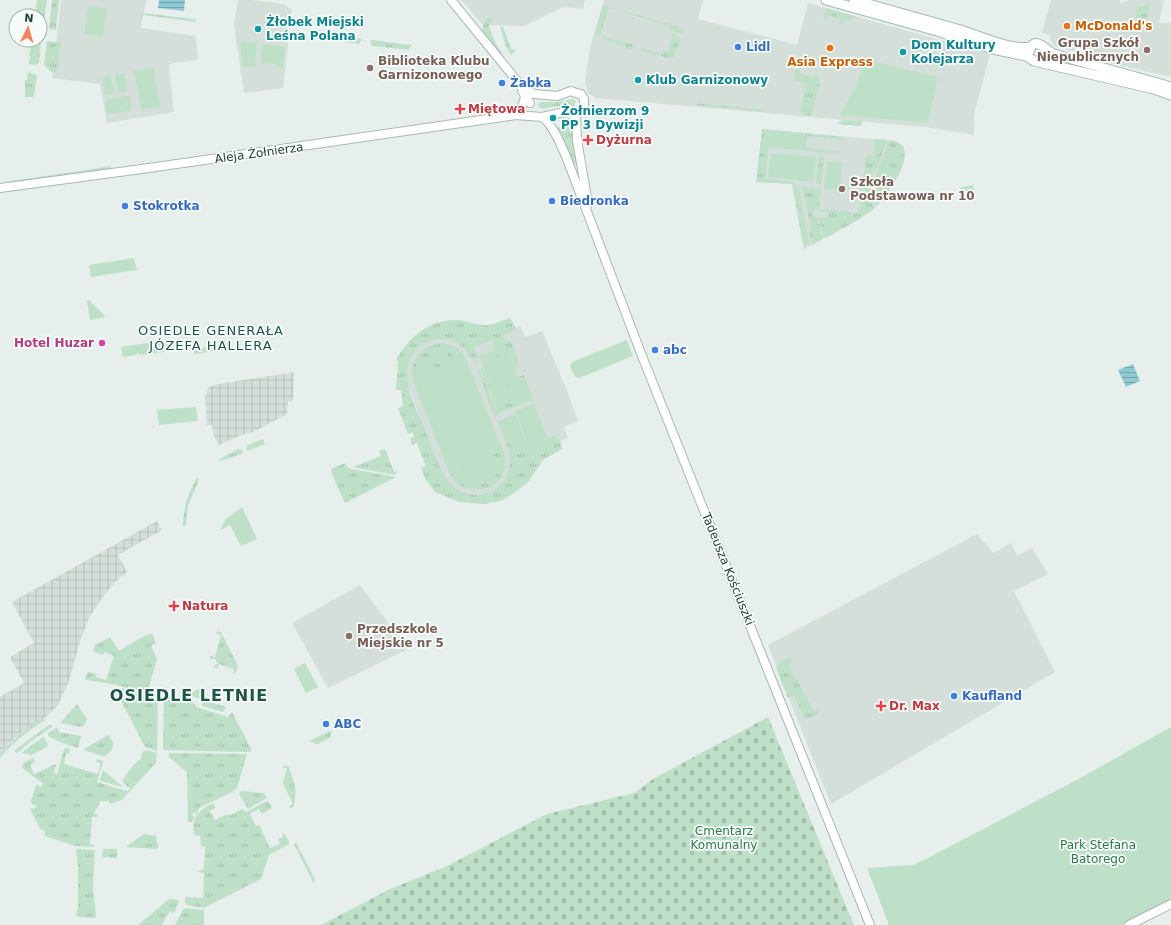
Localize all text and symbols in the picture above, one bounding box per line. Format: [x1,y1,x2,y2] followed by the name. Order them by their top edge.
[8,8,48,48] north arrow
[24,12,34,25] text: N
[266,14,364,43] place label: Żłobek Miejski Leśna Polana
[1075,19,1152,33] place label: McDonald's
[1062,21,1072,31] marker: McDonald's
[253,24,263,34] marker: Żłobek Miejski Leśna Polana
[1037,36,1140,64] place label: Grupa Szkół Niepublicznych
[911,38,996,66] place label: Dom Kultury Kolejarza
[746,40,770,54] place label: Lidl
[733,42,743,52] marker: Lidl
[825,43,835,53] marker: Asia Express
[1142,45,1152,55] marker: Grupa Szkół Niepublicznych
[898,47,908,57] marker: Dom Kultury Kolejarza
[378,54,490,82] place label: Biblioteka Klubu Garnizonowego
[787,55,873,69] place label: Asia Express
[365,63,375,73] marker: Biblioteka Klubu Garnizonowego
[646,73,768,87] place label: Klub Garnizonowy
[510,75,551,90] place label: Żabka
[633,75,643,85] marker: Klub Garnizonowy
[497,78,507,88] marker: Żabka
[468,102,525,116] place label: Miętowa
[561,103,649,132] place label: Żołnierzom 9 PP 3 Dywizji
[455,104,465,114] marker: Miętowa
[548,113,558,123] marker: Żołnierzom 9 PP 3 Dywizji
[596,133,652,147] place label: Dyżurna
[583,135,593,145] marker: Dyżurna
[214,139,304,166] street label: Aleja Żołnierza
[850,175,975,203] place label: Szkoła Podstawowa nr 10
[837,184,847,194] marker: Szkoła Podstawowa nr 10
[560,194,629,208] place label: Biedronka
[547,196,557,206] marker: Biedronka
[133,199,200,213] place label: Stokrotka
[120,201,130,211] marker: Stokrotka
[138,323,284,353] district label: OSIEDLE GENERAŁA JÓZEFA HALLERA
[14,336,94,350] place label: Hotel Huzar
[97,338,107,348] marker: Hotel Huzar
[663,343,687,357] place label: abc
[650,345,660,355] marker: abc
[699,510,757,627] street label: Tadeusza Kościuszki
[182,599,228,613] place label: Natura
[169,601,179,611] marker: Natura
[357,622,444,650] place label: Przedszkole Miejskie nr 5
[344,631,354,641] marker: Przedszkole Miejskie nr 5
[110,686,268,705] district label: OSIEDLE LETNIE
[962,689,1022,703] place label: Kaufland
[949,691,959,701] marker: Kaufland
[889,699,940,713] place label: Dr. Max
[876,701,886,711] marker: Dr. Max
[334,717,361,731] place label: ABC
[321,719,331,729] marker: ABC
[691,824,757,852] park label: Cmentarz Komunalny
[1060,838,1136,866] park label: Park Stefana Batorego

